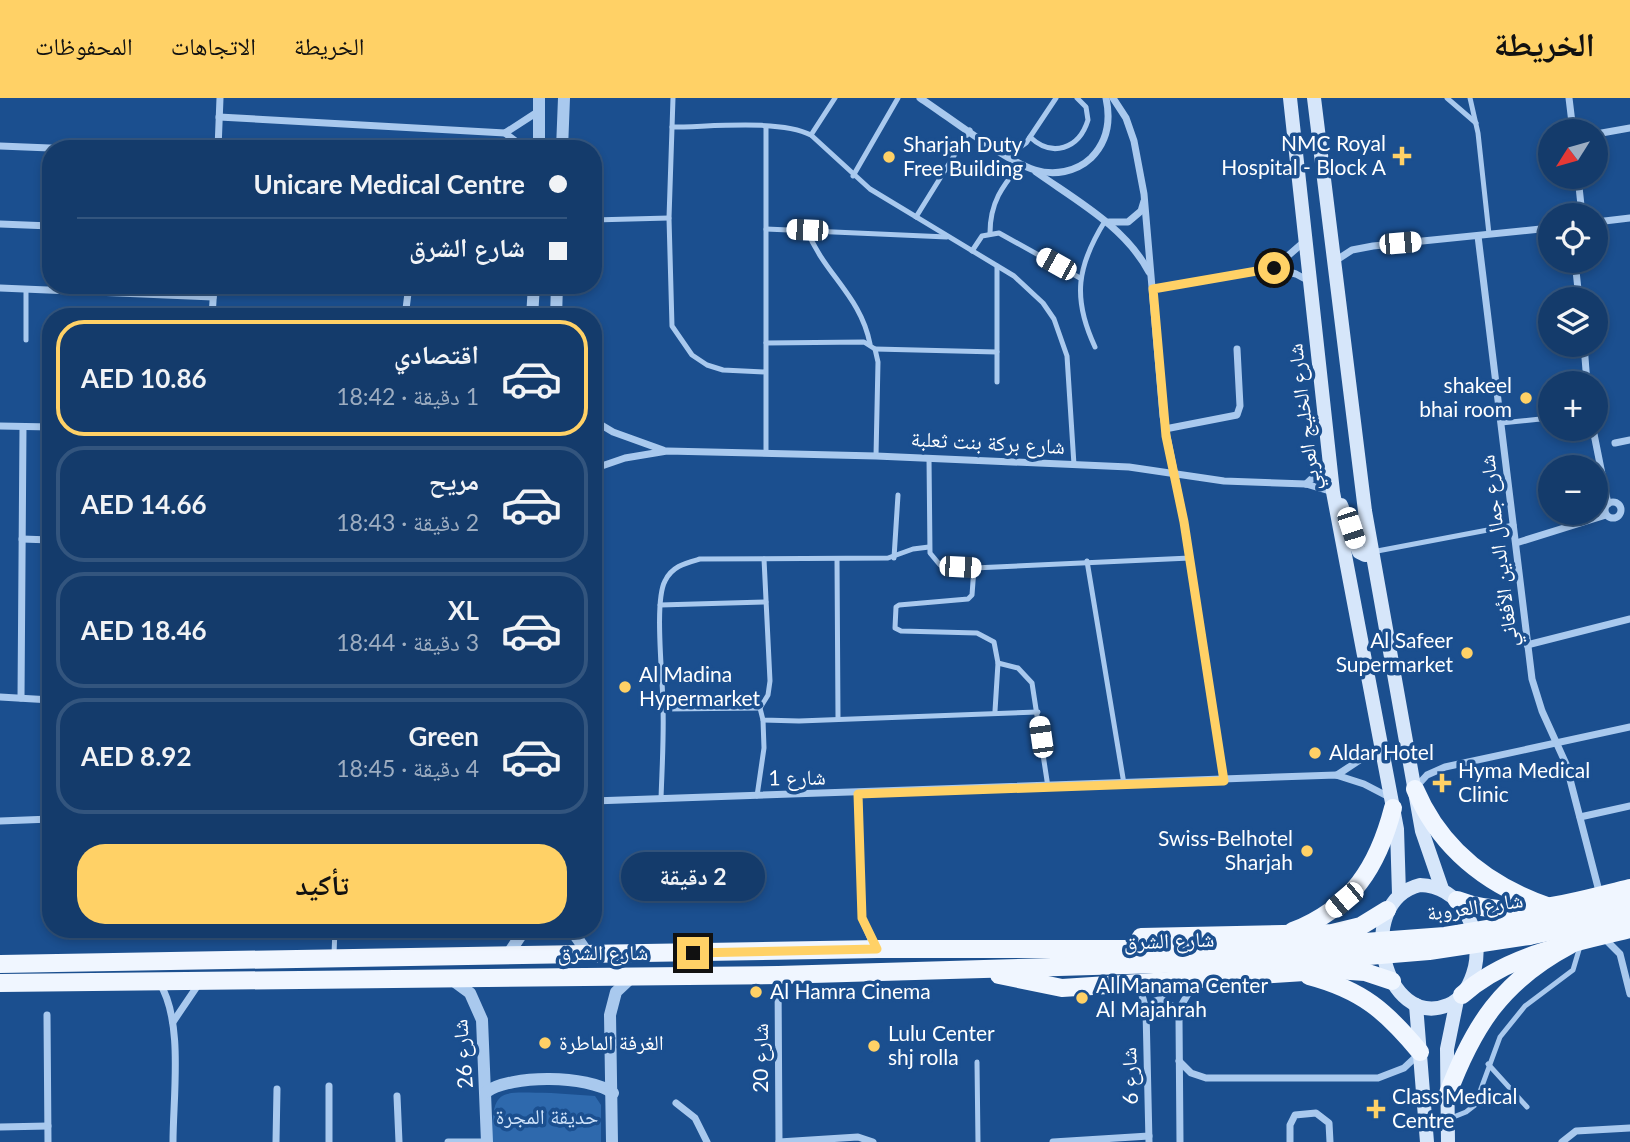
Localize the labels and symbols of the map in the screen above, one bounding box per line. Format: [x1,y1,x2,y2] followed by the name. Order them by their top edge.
[1538,119,1608,189] north arrow
[1221,130,1387,179] place label: NMC Royal Hospital - Block A
[903,131,1023,180] place label: Sharjah Duty Free Building
[1392,146,1412,166] marker: NMC Royal Hospital - Block A
[881,149,897,165] marker: Sharjah Duty Free Building
[786,219,829,241] car
[1379,231,1422,255] car
[1033,245,1080,283] car
[1258,252,1290,284] route start
[1281,342,1329,492] street label: شارع الخليج العربي
[1419,372,1512,421] place label: shakeel bhai room
[1518,390,1534,406] marker: shakeel bhai room
[910,425,1066,460] street label: شارع بركة بنت ثعلبة
[1473,453,1527,649] street label: شارع جمال الدين الأفغاني
[1335,505,1368,551] car
[939,555,982,579] car
[1336,627,1453,676] place label: Al Safeer Supermarket
[1459,645,1475,661] marker: Al Safeer Supermarket
[639,661,761,710] place label: Al Madina Hypermarket
[617,679,633,695] marker: Al Madina Hypermarket
[1028,715,1055,759] car
[1329,739,1434,764] place label: Aldar Hotel
[1307,745,1323,761] marker: Aldar Hotel
[1458,757,1590,806] place label: Hyma Medical Clinic
[768,764,826,791] street label: شارع 1
[1432,773,1452,793] marker: Hyma Medical Clinic
[1158,825,1293,874] place label: Swiss-Belhotel Sharjah
[1299,843,1315,859] marker: Swiss-Belhotel Sharjah
[621,852,765,900] callout: 2 دقيقة
[1322,878,1367,922] car
[1425,886,1525,927] street label: شارع العروبة
[1123,925,1215,956] street label: شارع الشرق
[677,937,709,969] route end
[558,939,648,966] street label: شارع الشرق
[1096,972,1268,1021] place label: Al Manama Center Al Majahrah
[770,978,931,1003] place label: Al Hamra Cinema
[748,984,764,1000] marker: Al Hamra Cinema
[1074,990,1090,1006] marker: Al Manama Center Al Majahrah
[446,1018,479,1090] street label: شارع 26
[888,1020,995,1069] place label: Lulu Center shj rolla
[747,1023,774,1093] street label: شارع 20
[559,1029,664,1054] place label: الغرفة الماطرة
[537,1035,553,1051] marker: الغرفة الماطرة
[866,1038,882,1054] marker: Lulu Center shj rolla
[1115,1047,1144,1105] street label: شارع 6
[1392,1083,1517,1132] place label: Class Medical Centre
[1366,1099,1386,1119] marker: Class Medical Centre
[496,1103,598,1128] park label: حديقة المجرة

